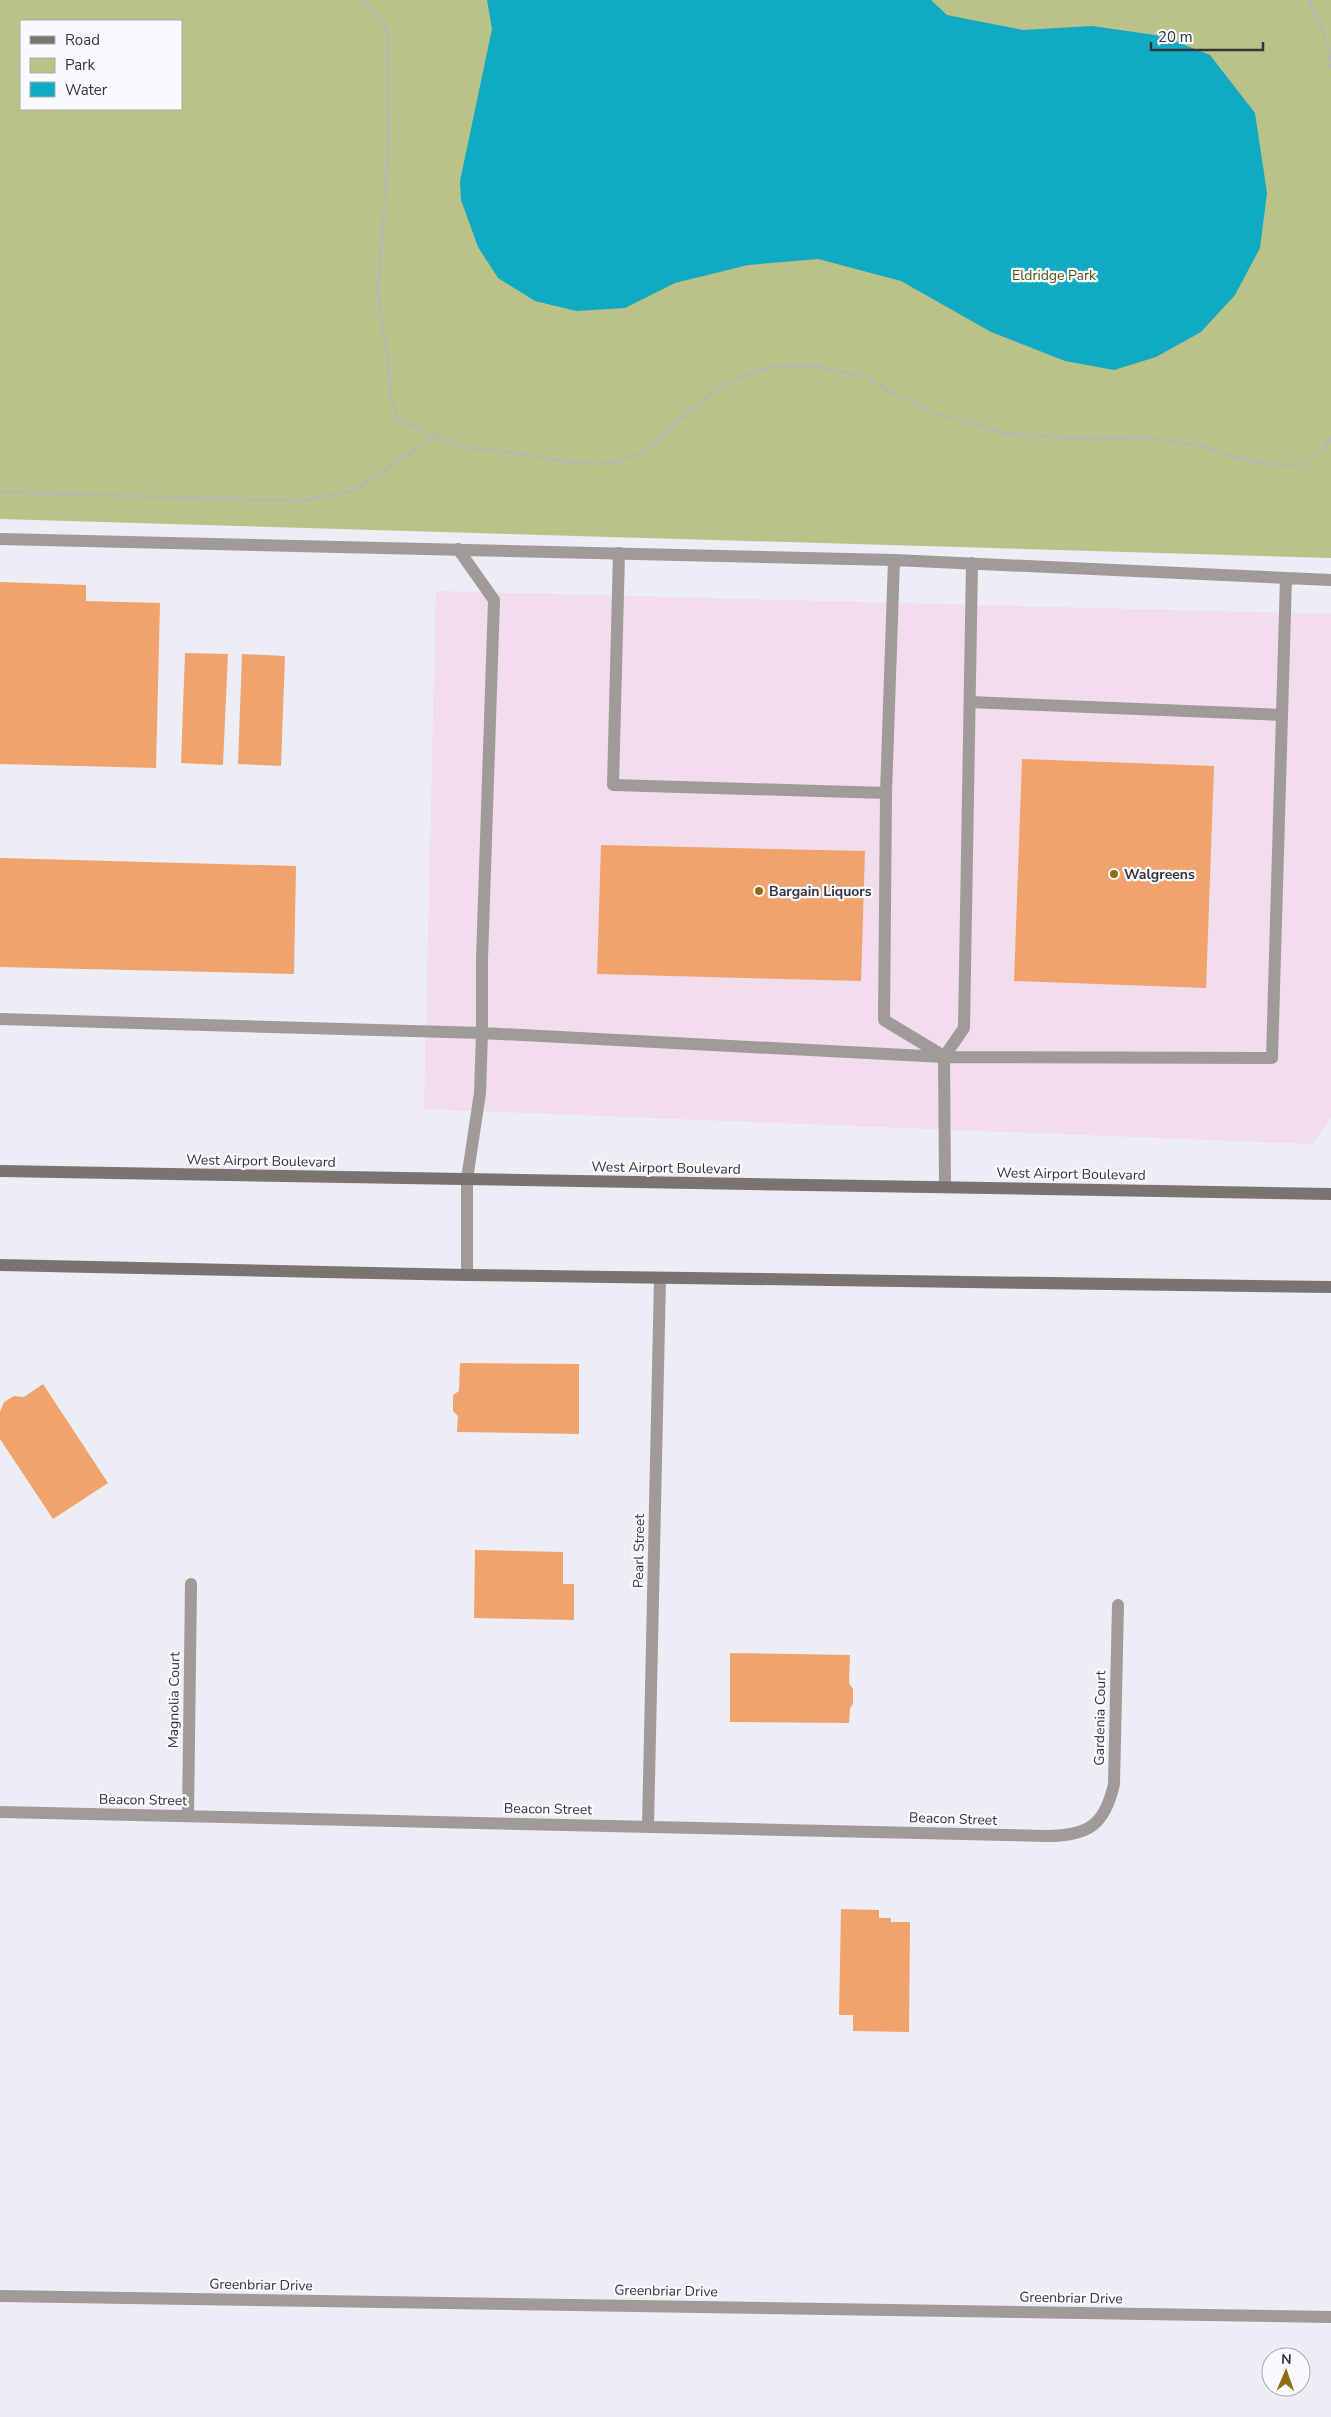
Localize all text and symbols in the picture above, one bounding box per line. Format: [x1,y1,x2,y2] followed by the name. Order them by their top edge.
[20,20,182,110] legend
[1151,20,1264,52] scale bar
[1158,27,1193,47] text: 20 m
[65,30,100,50] text: Road
[65,55,95,75] text: Park
[65,80,108,100] text: Water
[1012,266,1097,285] park label: Eldridge Park
[1124,865,1195,884] place label: Walgreens
[1108,868,1120,880] marker: Walgreens
[769,882,872,901] place label: Bargain Liquors
[753,885,765,897] marker: Bargain Liquors
[186,1150,336,1172] street label: West Airport Boulevard
[591,1157,741,1179] street label: West Airport Boulevard
[996,1163,1146,1185] street label: West Airport Boulevard
[629,1514,649,1588] street label: Pearl Street
[164,1651,184,1748] street label: Magnolia Court
[1090,1670,1110,1766] street label: Gardenia Court
[99,1790,187,1810] street label: Beacon Street
[504,1799,592,1819] street label: Beacon Street
[909,1808,997,1830] street label: Beacon Street
[209,2275,313,2295] street label: Greenbriar Drive
[614,2281,718,2301] street label: Greenbriar Drive
[1019,2288,1123,2308] street label: Greenbriar Drive
[1261,2347,1311,2397] north arrow
[1281,2350,1292,2369] text: N

